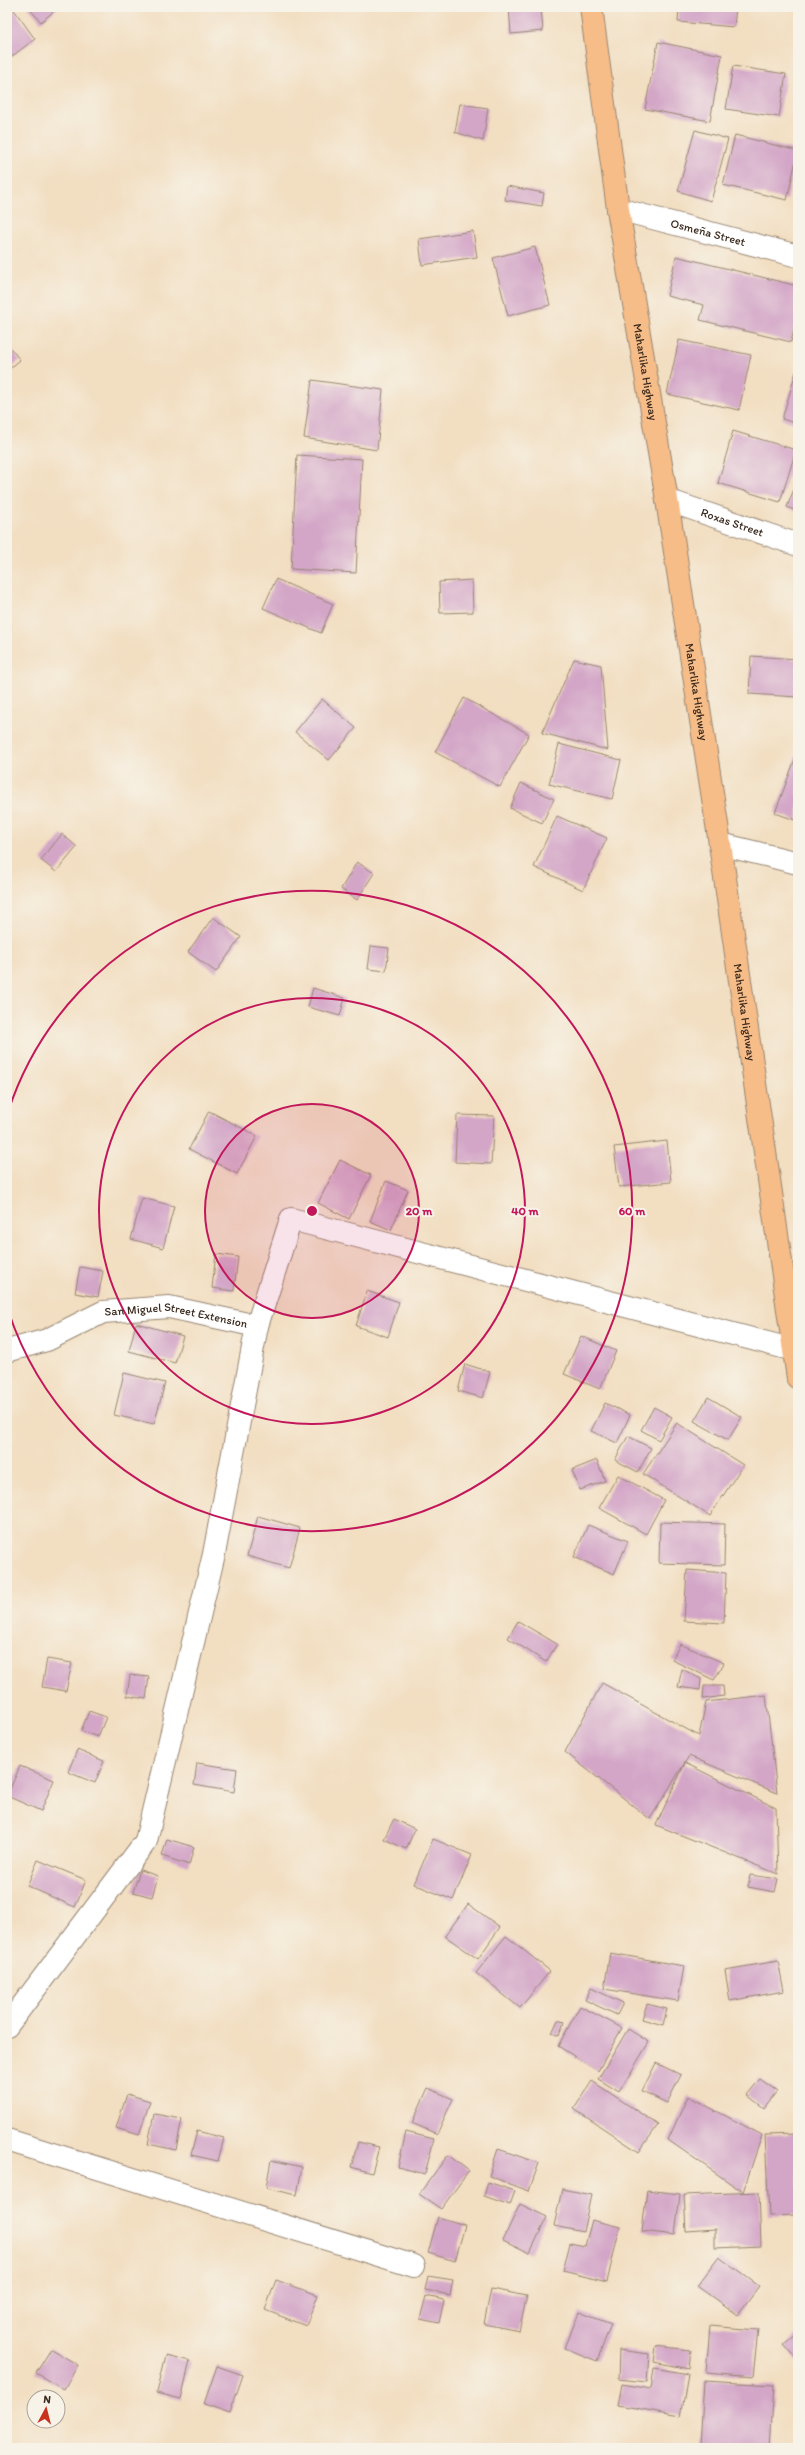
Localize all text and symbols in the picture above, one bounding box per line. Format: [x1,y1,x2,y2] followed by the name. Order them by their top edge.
[669,216,747,249] street label: Osmeña Street
[630,322,661,422] street label: Maharlika Highway
[699,505,766,540] street label: Roxas Street
[682,642,711,742] street label: Maharlika Highway
[731,963,759,1062] street label: Maharlika Highway
[305,1204,319,1218] centre of rings
[406,1204,433,1218] text: 20 m
[511,1204,540,1218] text: 40 m
[619,1204,646,1218] text: 60 m
[104,1300,249,1331] street label: San Miguel Street Extension
[26,2389,66,2429] north arrow
[43,2393,52,2406] text: N

